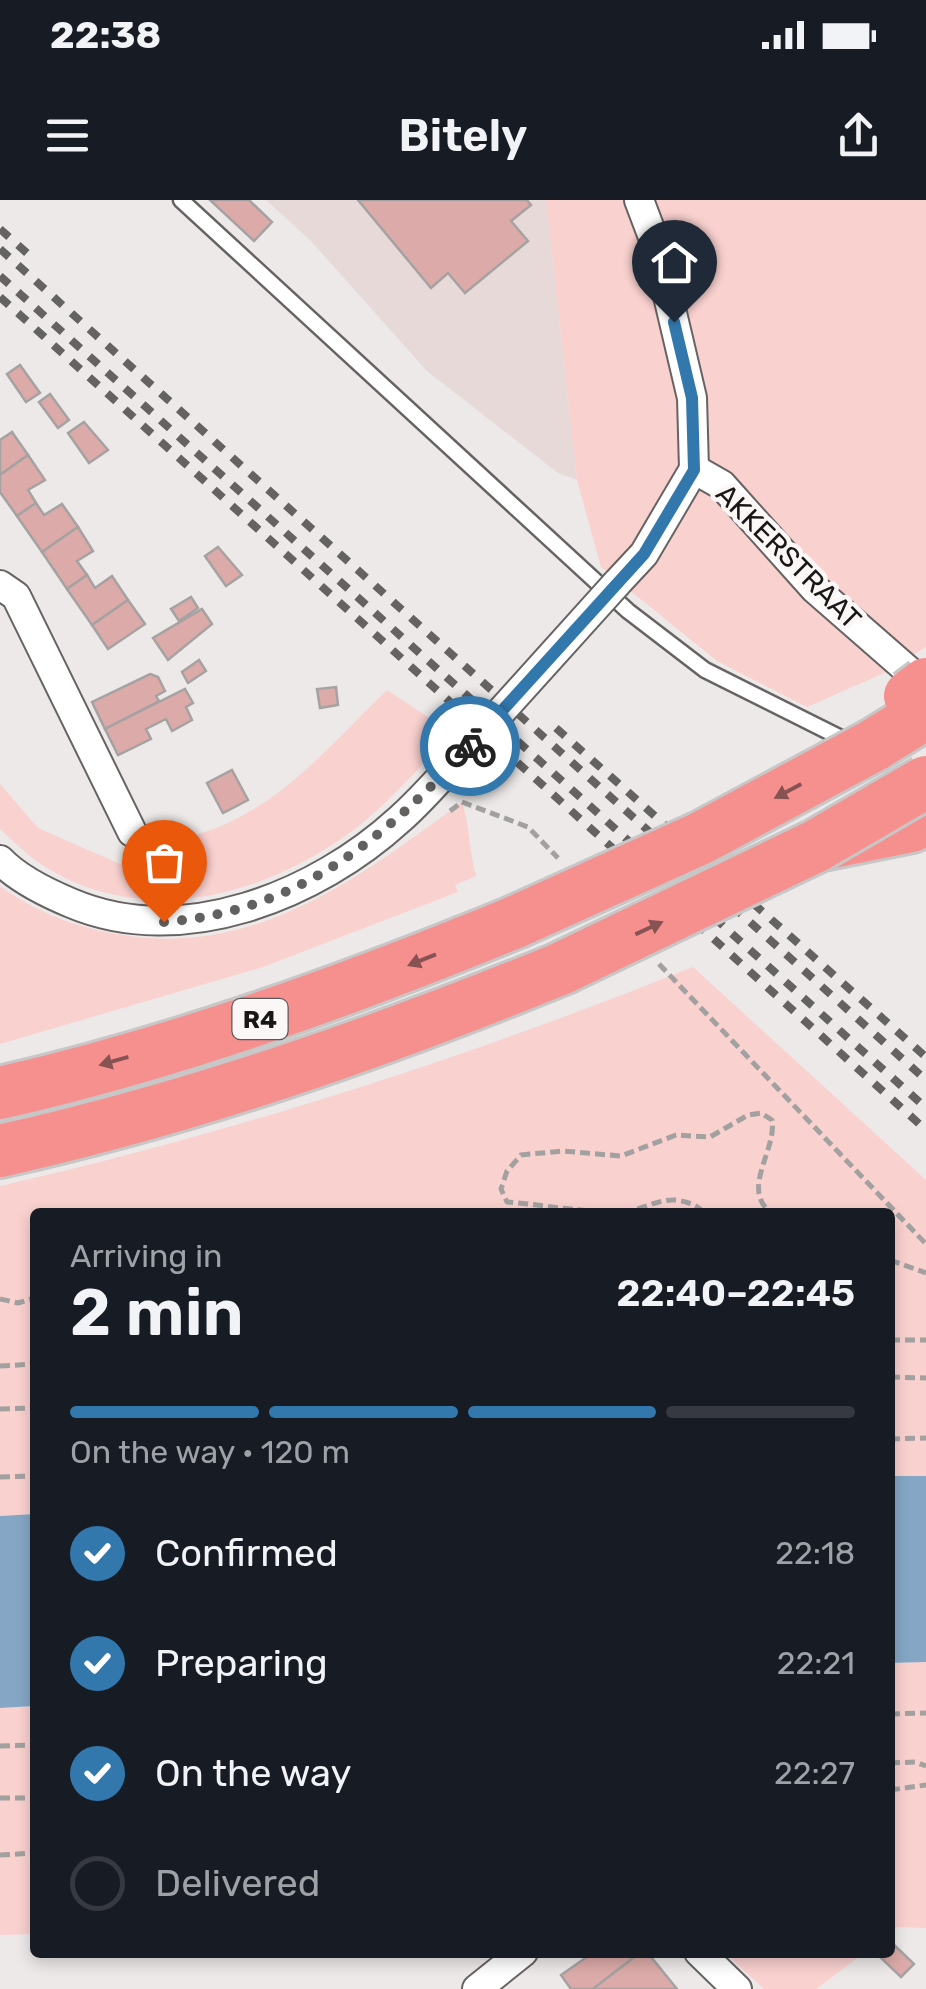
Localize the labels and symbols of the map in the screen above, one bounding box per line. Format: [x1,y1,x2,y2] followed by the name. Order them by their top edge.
[632,220,717,323] pin
[709,477,868,636] street label: AKKERSTRAAT
[420,696,520,796] courier
[774,783,803,800] one-way arrow
[122,820,207,923] pin
[634,920,664,936] one-way arrow
[407,952,437,968] one-way arrow
[232,999,288,1039] road number: R4
[98,1054,129,1070] one-way arrow

